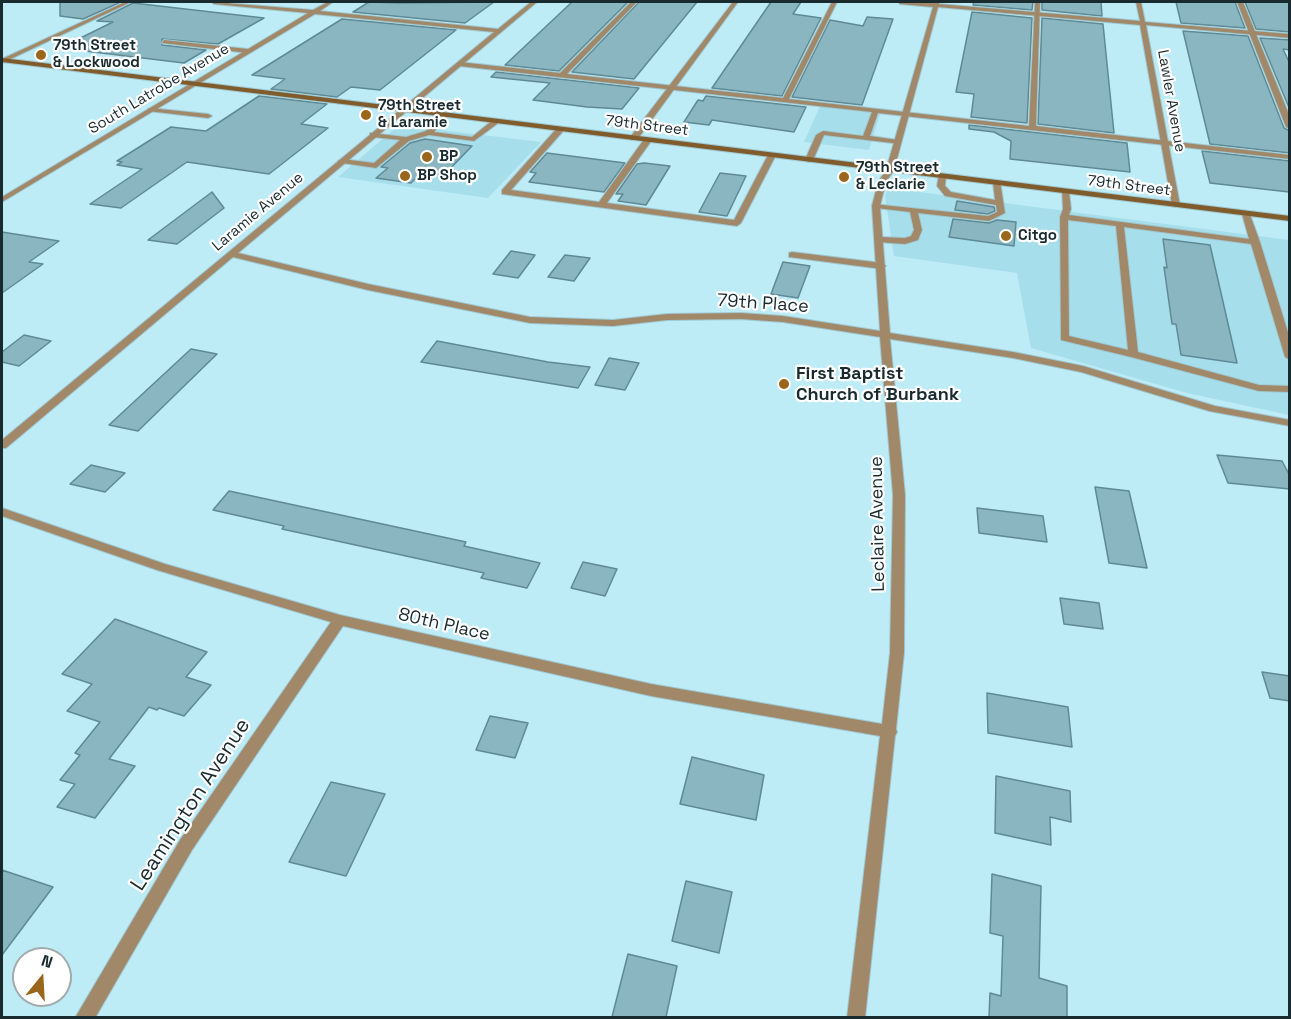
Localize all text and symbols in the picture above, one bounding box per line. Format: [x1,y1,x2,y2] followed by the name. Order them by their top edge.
[53,37,140,72] place label: 79th Street & Lockwood
[85,40,233,138] street label: South Latrobe Avenue
[34,48,48,62] marker: 79th Street & Lockwood
[1153,48,1189,154] street label: Lawler Avenue
[378,97,461,132] place label: 79th Street & Laramie
[359,108,373,122] marker: 79th Street & Laramie
[605,112,689,140] street label: 79th Street
[439,148,458,166] place label: BP
[420,150,434,164] marker: BP
[856,159,939,194] place label: 79th Street & Leclarie
[417,167,477,185] place label: BP Shop
[209,169,307,255] street label: Laramie Avenue
[398,169,412,183] marker: BP Shop
[837,170,851,184] marker: 79th Street & Leclarie
[1087,172,1171,200] street label: 79th Street
[1018,227,1057,245] place label: Citgo
[999,229,1013,243] marker: Citgo
[716,290,810,318] street label: 79th Place
[796,363,959,406] place label: First Baptist Church of Burbank
[777,377,791,391] marker: First Baptist Church of Burbank
[866,456,890,592] street label: Leclaire Avenue
[396,604,492,646] street label: 80th Place
[126,714,256,896] street label: Leamington Avenue
[12,947,72,1007] north arrow
[39,950,55,973] text: N

